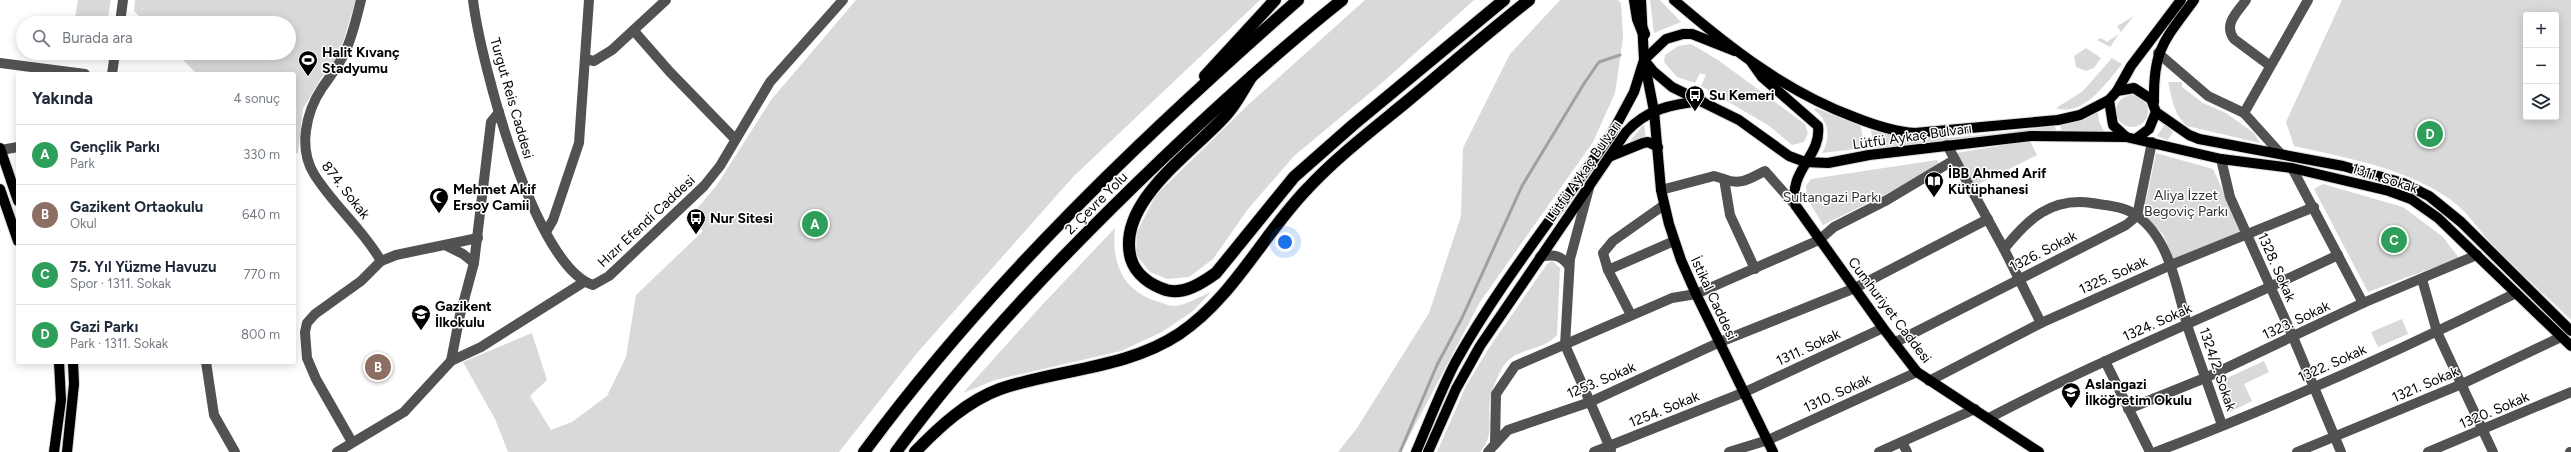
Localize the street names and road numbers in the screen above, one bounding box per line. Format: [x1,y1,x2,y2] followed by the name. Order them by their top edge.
[486,36,537,161] street label: Turgut Reis Caddesi
[1542,117,1625,225] street label: Lütfü Aykaç Bulvarı
[1851,120,1973,153] street label: Lütfü Aykaç Bulvarı
[318,158,374,223] street label: 874. Sokak
[2350,160,2420,197] street label: 1311. Sokak
[1062,169,1131,238] street label: 2. Çevre Yolu
[594,172,699,271] street label: Hızır Efendi Caddesi
[2007,227,2080,276] street label: 1326. Sokak
[2254,230,2299,304] street label: 1328. Sokak
[2076,253,2150,298] street label: 1325. Sokak
[1687,254,1740,343] street label: İstikal Caddesi
[1844,254,1935,367] street label: Cumhuriyet Caddesi
[2260,297,2333,343] street label: 1323. Sokak
[2120,300,2194,345] street label: 1324. Sokak
[1774,325,1843,370] street label: 1311. Sokak
[2195,325,2240,413] street label: 1324/2. Sokak
[2296,341,2369,386] street label: 1322. Sokak
[1564,358,1638,403] street label: 1253. Sokak
[2389,363,2461,406] street label: 1321. Sokak
[1801,370,1874,416] street label: 1310. Sokak
[1627,388,1702,431] street label: 1254. Sokak
[2457,388,2532,433] street label: 1320. Sokak

